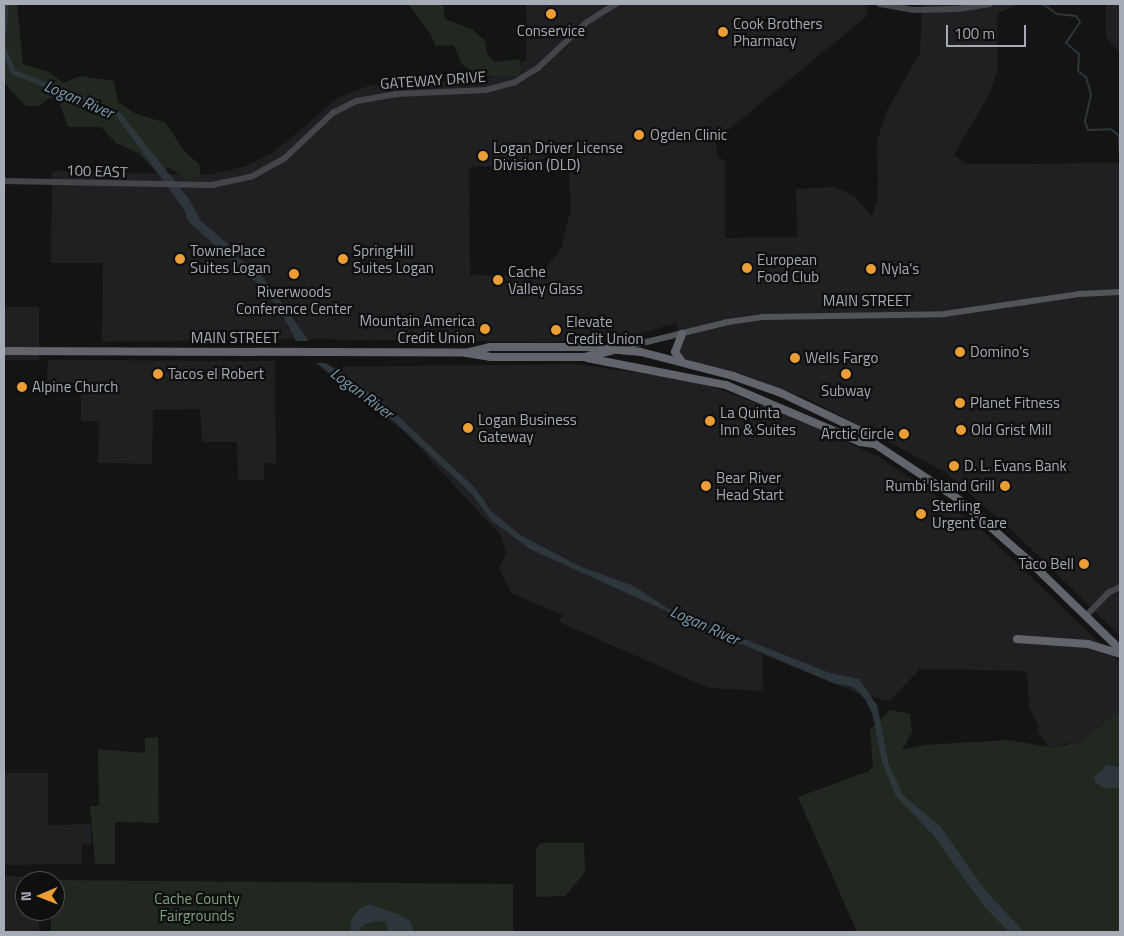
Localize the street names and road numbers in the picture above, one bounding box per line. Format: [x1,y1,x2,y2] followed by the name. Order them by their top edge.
[380,67,486,93] street label: GATEWAY DRIVE
[66,161,128,181] street label: 100 EAST
[823,292,911,310] street label: MAIN STREET
[191,329,279,347] street label: MAIN STREET

